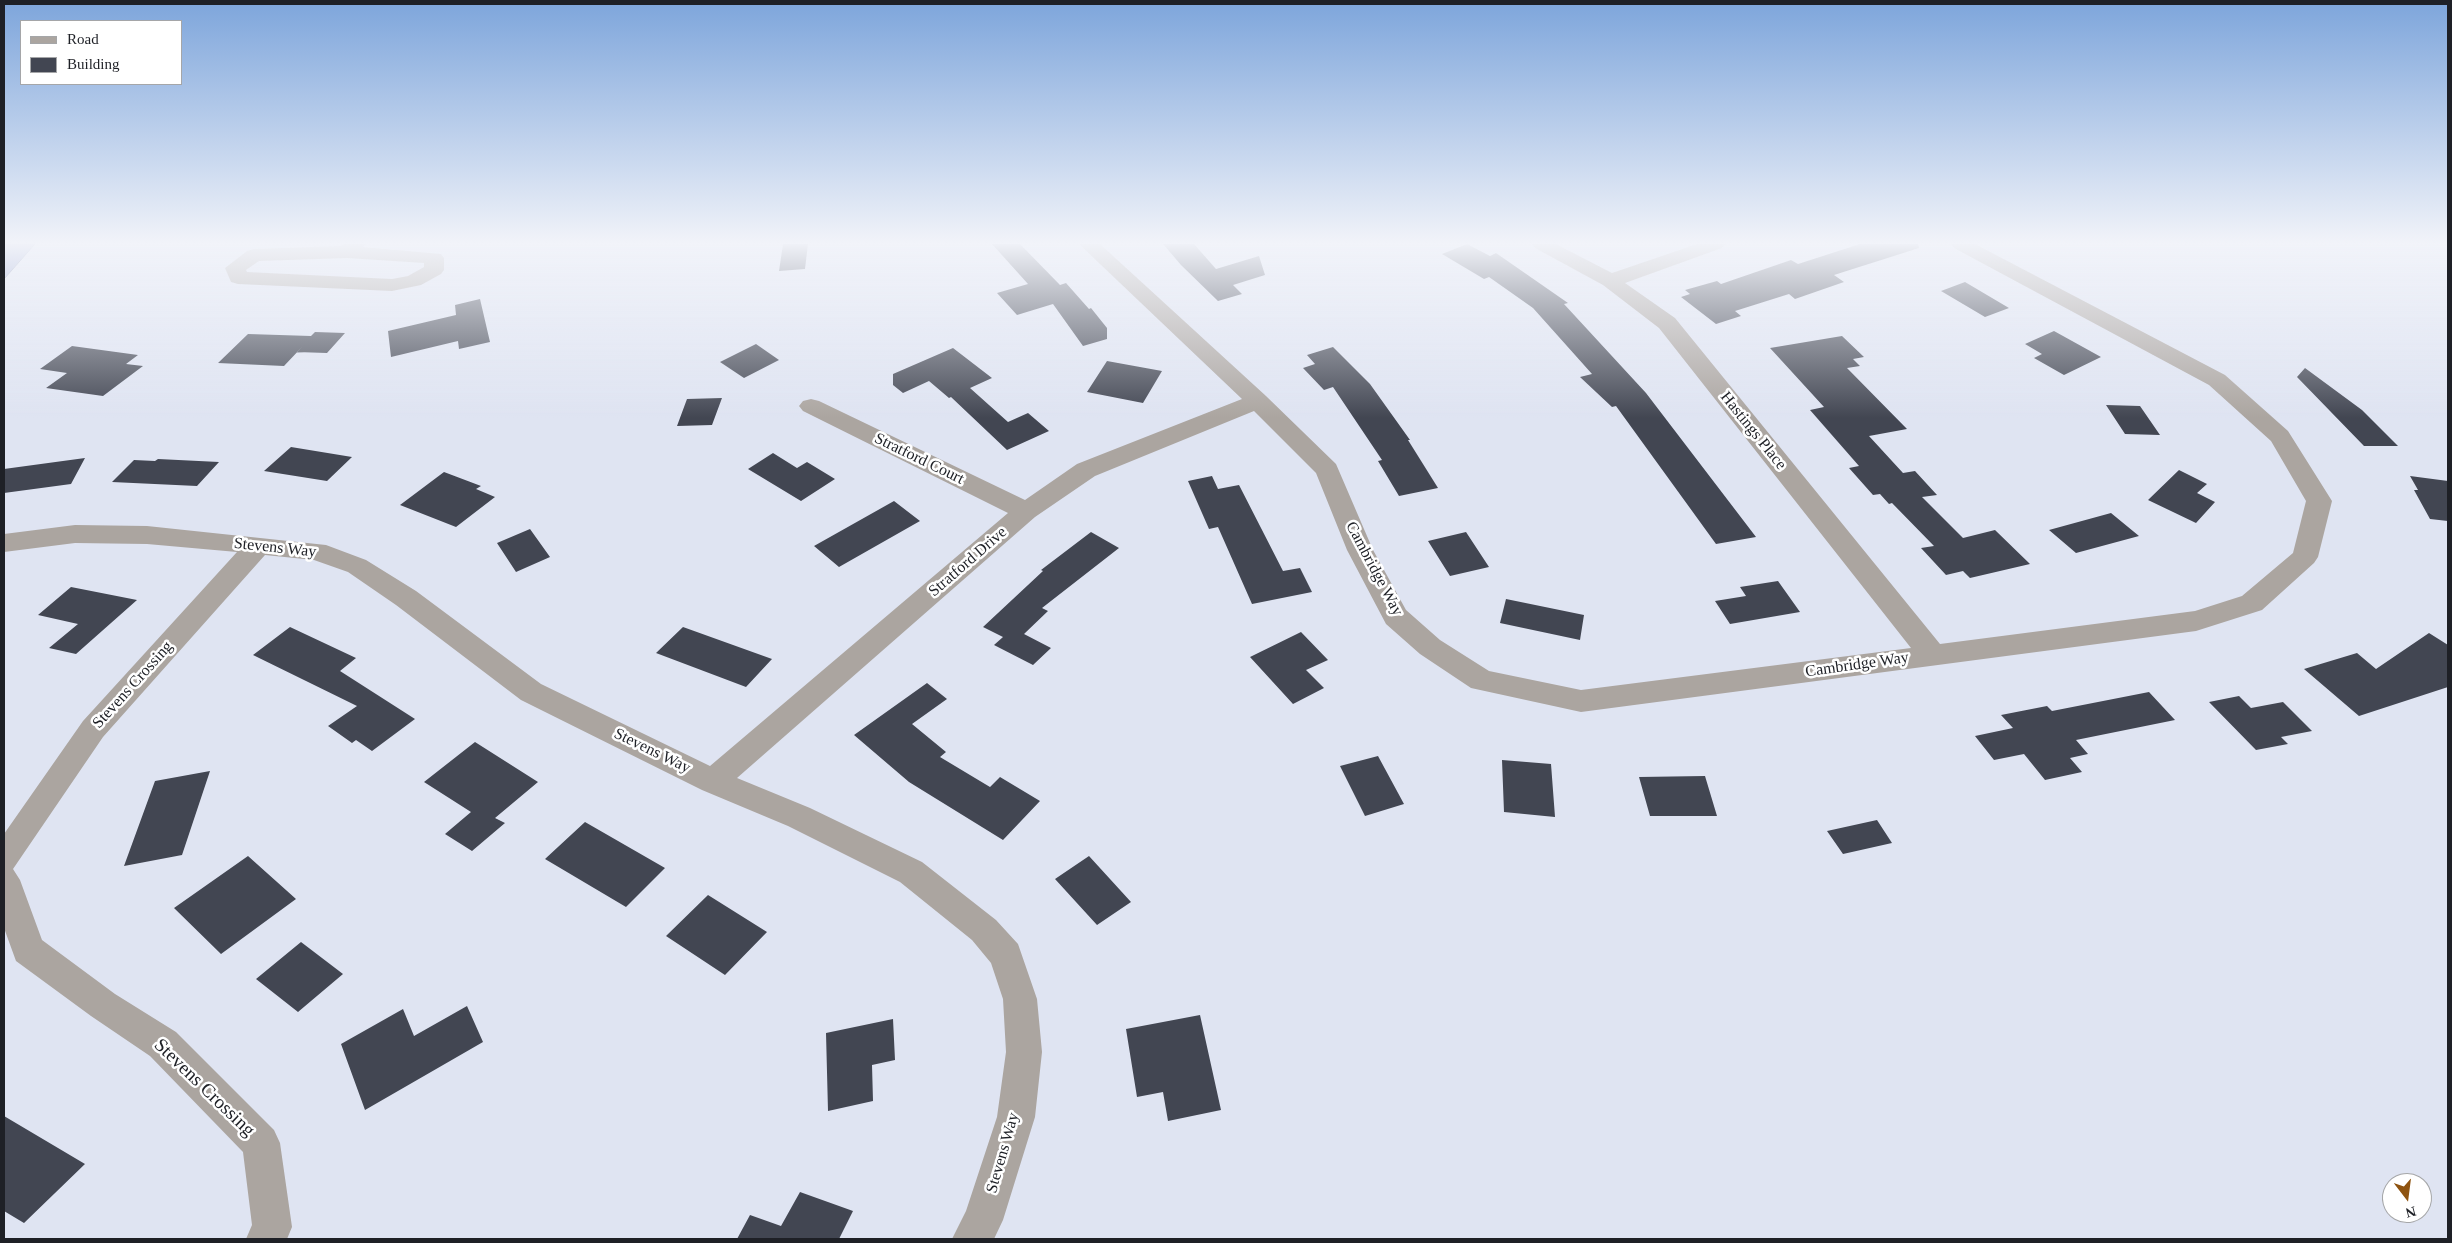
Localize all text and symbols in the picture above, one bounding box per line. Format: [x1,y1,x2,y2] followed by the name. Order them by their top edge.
[20,20,182,85] legend
[67,31,99,47] text: Road
[67,56,120,72] text: Building
[1716,388,1790,474] street label: Hastings Place
[871,429,967,489] street label: Stratford Court
[1341,519,1407,619] street label: Cambridge Way
[925,523,1011,601] street label: Stratford Drive
[233,534,317,562] street label: Stevens Way
[89,637,177,733] street label: Stevens Crossing
[1804,648,1910,682] street label: Cambridge Way
[611,724,693,778] street label: Stevens Way
[149,1034,259,1142] street label: Stevens Crossing
[982,1111,1024,1195] street label: Stevens Way
[2382,1173,2432,1223] north arrow
[2404,1203,2418,1221] text: N

